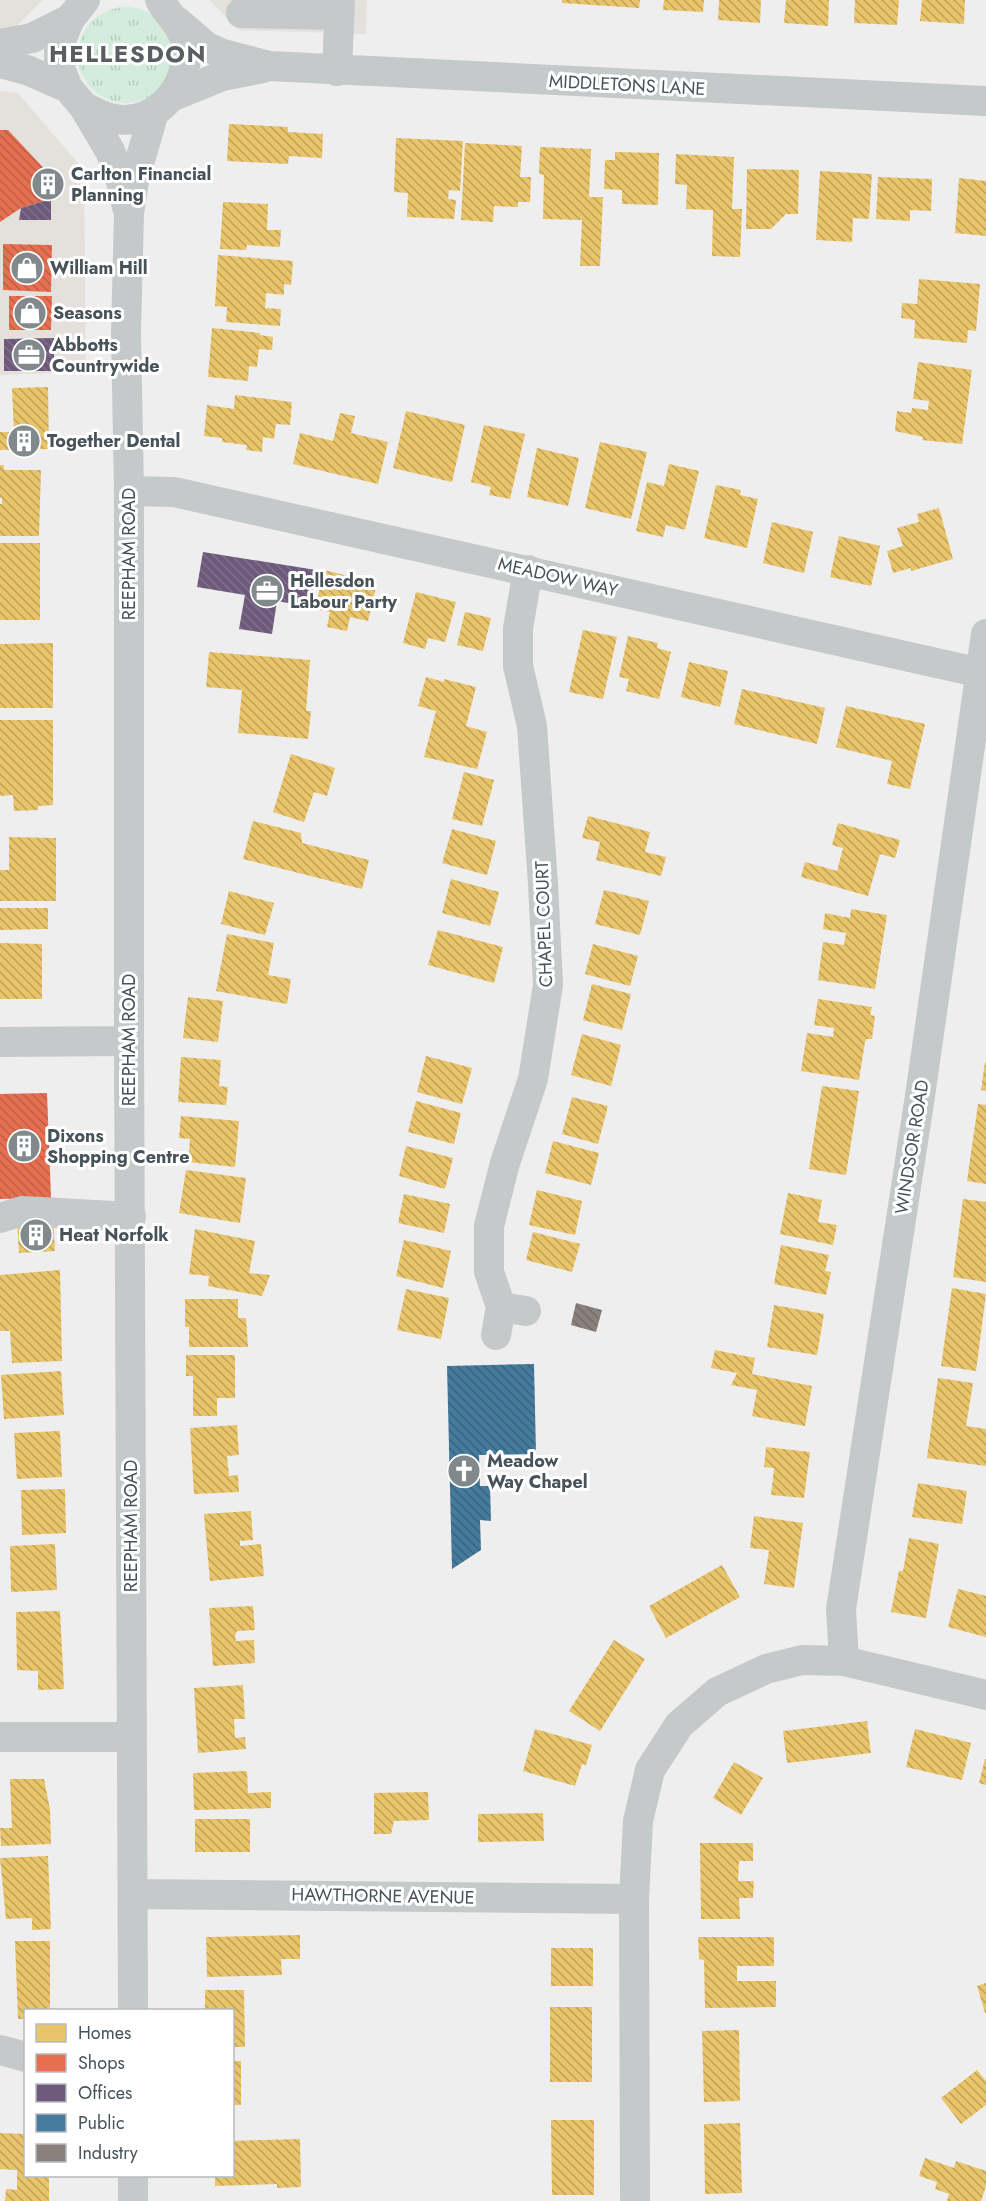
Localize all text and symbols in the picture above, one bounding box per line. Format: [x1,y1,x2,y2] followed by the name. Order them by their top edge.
[49,36,207,71] district label: HELLESDON
[548,68,706,102] street label: MIDDLETONS LANE
[71,161,211,208] place label: Carlton Financial Planning
[30,166,66,202] building icon: Carlton Financial Planning
[9,250,45,286] shop icon: William Hill
[50,255,148,281] place label: William Hill
[12,295,48,331] shop icon: Seasons
[53,300,122,326] place label: Seasons
[51,332,160,379] place label: Abbotts Countrywide
[11,337,47,373] office icon: Abbotts Countrywide
[6,423,42,459] building icon: Together Dental
[47,428,180,454] place label: Together Dental
[116,488,142,620] street label: REEPHAM ROAD
[496,551,621,604] street label: MEADOW WAY
[290,568,398,615] place label: Hellesdon Labour Party
[249,573,285,609] office icon: Hellesdon Labour Party
[529,860,559,988] street label: CHAPEL COURT
[116,974,142,1106] street label: REEPHAM ROAD
[889,1078,935,1216] street label: WINDSOR ROAD
[47,1123,189,1170] place label: Dixons Shopping Centre
[6,1128,42,1164] building icon: Dixons Shopping Centre
[18,1217,54,1253] building icon: Heat Norfolk
[59,1222,169,1248] place label: Heat Norfolk
[487,1448,588,1495] place label: Meadow Way Chapel
[446,1453,482,1489] church icon: Meadow Way Chapel
[118,1460,144,1592] street label: REEPHAM ROAD
[291,1881,475,1911] street label: HAWTHORNE AVENUE
[24,2009,234,2177] legend
[78,2020,131,2046] text: Homes
[78,2050,125,2076] text: Shops
[78,2080,132,2106] text: Offices
[78,2110,125,2136] text: Public
[78,2140,138,2166] text: Industry

